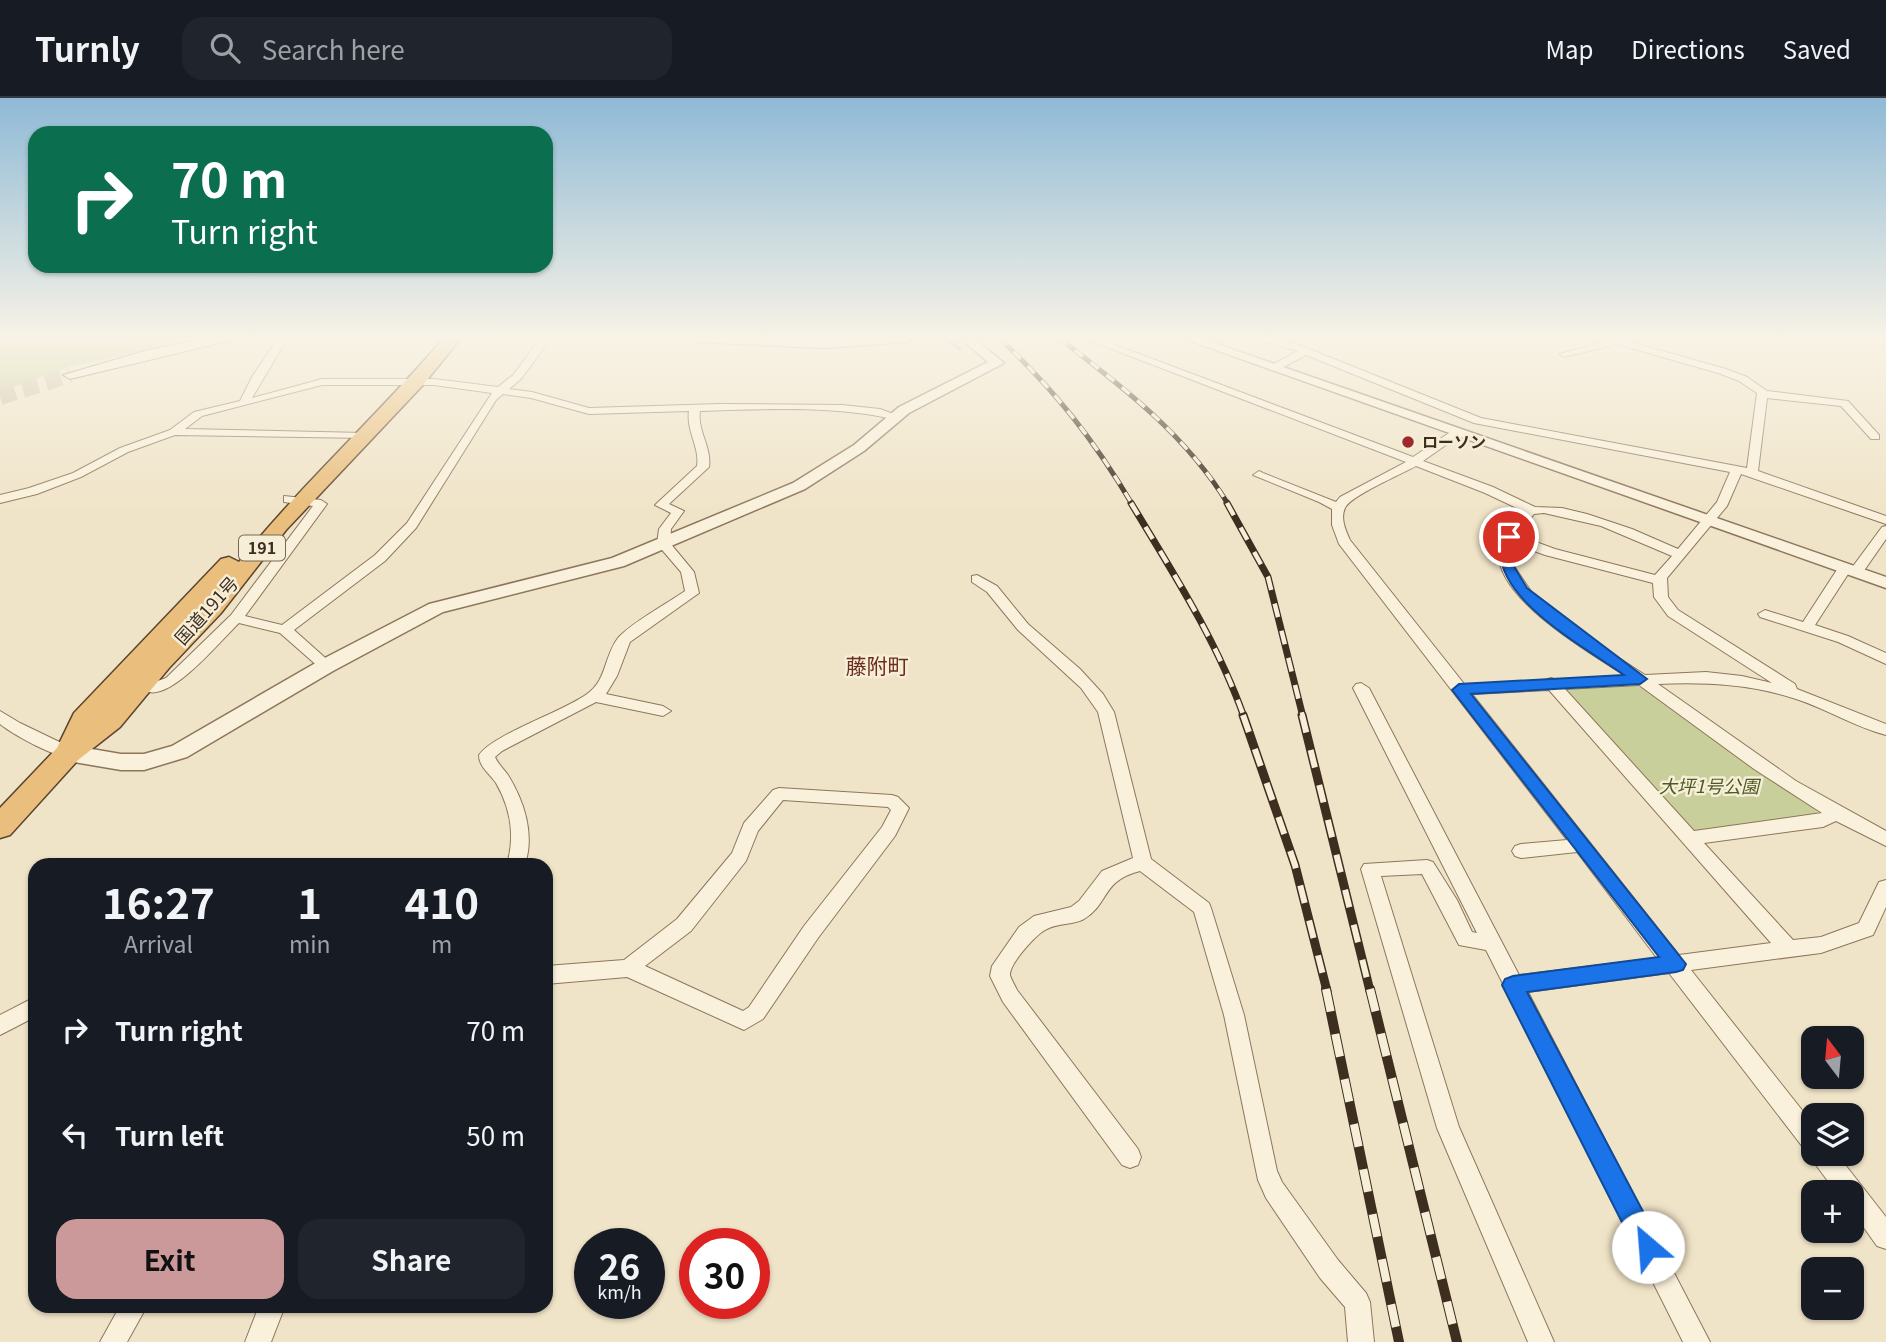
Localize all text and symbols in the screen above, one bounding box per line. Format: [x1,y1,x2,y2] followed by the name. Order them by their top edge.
[182,17,672,80] search box
[35,24,140,72] text: Turnly
[206,29,244,67] icon: search
[262,30,405,67] text: Search here
[1545,31,1593,66] text: Map
[1631,31,1745,66] text: Directions
[1783,31,1851,66] text: Saved
[171,141,287,212] text: 70 m
[56,154,147,245] icon: right
[171,207,318,253] text: Turn right
[1422,429,1486,453] place label: ローソン
[1400,434,1416,450] marker: ローソン
[1479,507,1539,567] pin
[1490,518,1528,556] icon: arrive
[239,536,285,561] road number: 191
[168,570,243,650] street label: 国道191号
[846,650,909,680] district label: 藤附町
[1659,772,1762,798] park label: 大坪1号公園
[102,870,215,931] text: 16:27
[297,870,322,931] text: 1
[405,870,479,931] text: 410
[124,926,193,960] text: Arrival
[289,926,331,960] text: min
[431,926,452,960] text: m
[56,1011,94,1049] icon: right
[115,1011,243,1048] text: Turn right
[466,1011,525,1048] text: 70 m
[1801,1026,1864,1088] north arrow
[1801,1026,1864,1320] map controls
[1801,1103,1864,1166] button: layers
[56,1116,94,1154] icon: left
[115,1116,224,1153] text: Turn left
[466,1116,525,1153] text: 50 m
[1801,1180,1864,1243] button: +
[1611,1210,1685,1284] position arrow
[56,1219,284,1299] button: Exit
[298,1219,525,1299] button: Share
[679,1228,770,1319] speed limit sign: 30
[599,1239,640,1290] text: 26
[1801,1257,1864,1320] button: −
[597,1278,642,1304] text: km/h

